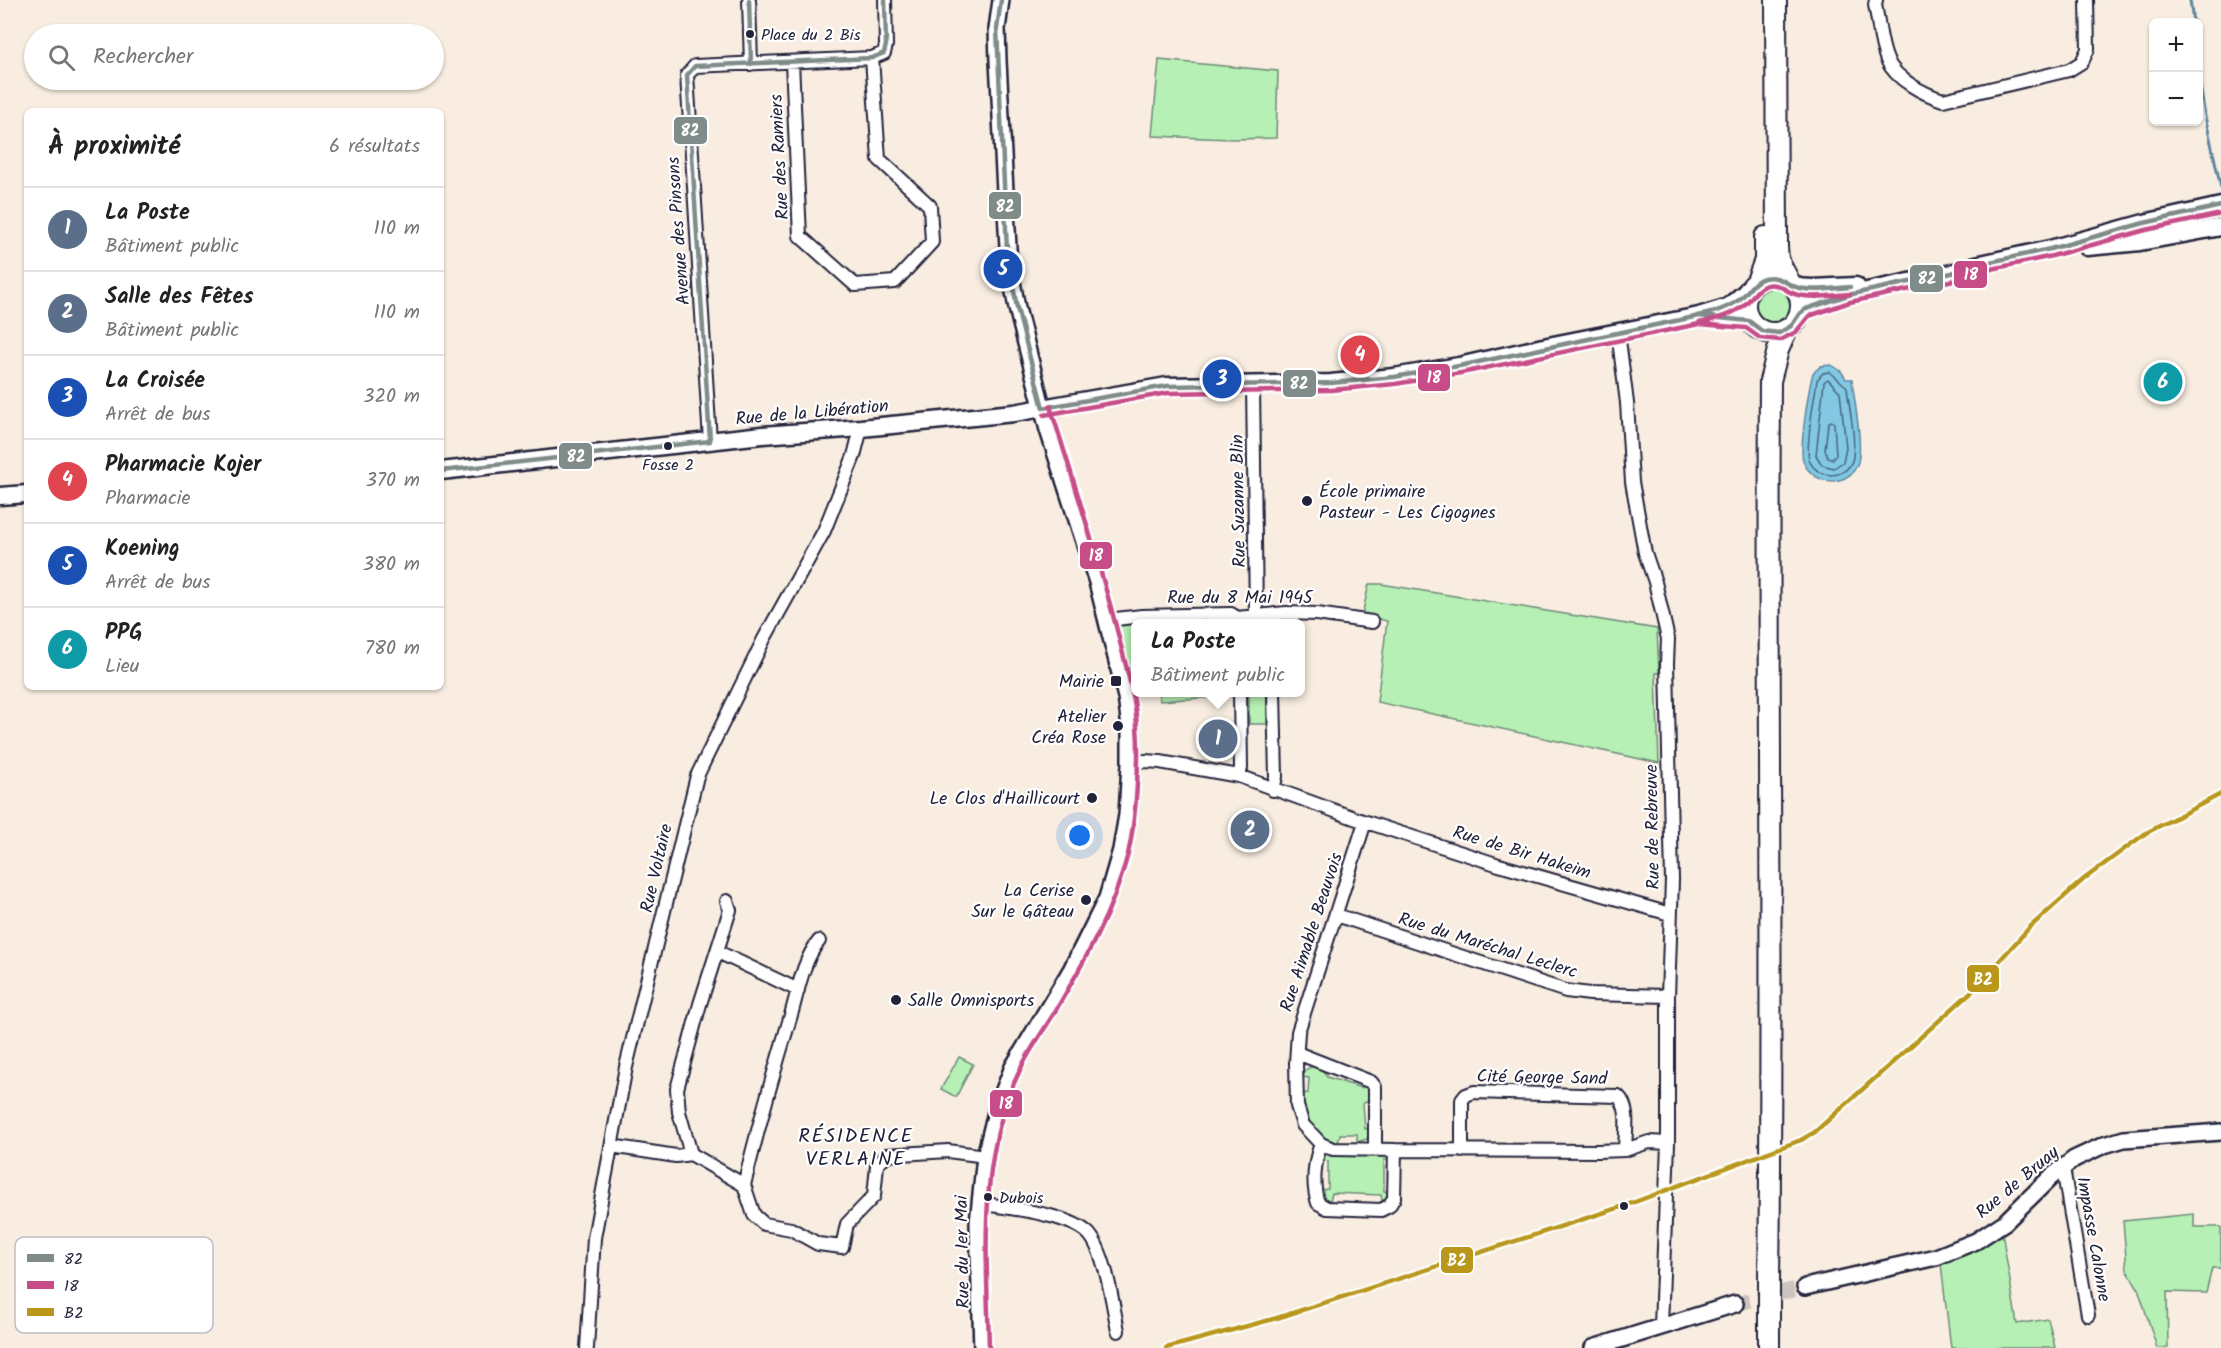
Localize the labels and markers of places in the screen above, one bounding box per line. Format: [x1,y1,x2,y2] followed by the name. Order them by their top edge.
[761,23,861,48] place label: Place du 2 Bis
[744,28,756,40] marker: Place du 2 Bis
[984,246,1022,292] pin: 5
[1340,332,1380,378] pin: 4
[1202,356,1242,401] pin: 3
[2144,360,2182,404] pin: 6
[662,440,674,452] marker: Fosse 2
[642,453,694,478] place label: Fosse 2
[1319,478,1496,528] place label: École primaire Pasteur - Les Cigognes
[1300,494,1314,508] marker: École primaire Pasteur - Les Cigognes
[1059,668,1104,697] place label: Mairie
[1109,674,1123,688] marker: Mairie
[1031,703,1107,753] place label: Atelier Créa Rose
[1198,716,1238,762] pin: 1
[1111,719,1125,733] marker: Atelier Créa Rose
[929,785,1081,814] place label: Le Clos d'Haillicourt
[1085,791,1099,805] marker: Le Clos d'Haillicourt
[1230,808,1270,852] pin: 2
[971,877,1074,927] place label: La Cerise Sur le Gâteau
[1079,893,1093,907] marker: La Cerise Sur le Gâteau
[908,987,1035,1016] place label: Salle Omnisports
[889,993,903,1007] marker: Salle Omnisports
[999,1186,1043,1211] place label: Dubois
[982,1191,994,1203] marker: Dubois
[1618,1200,1630,1212] unlabelled marker

